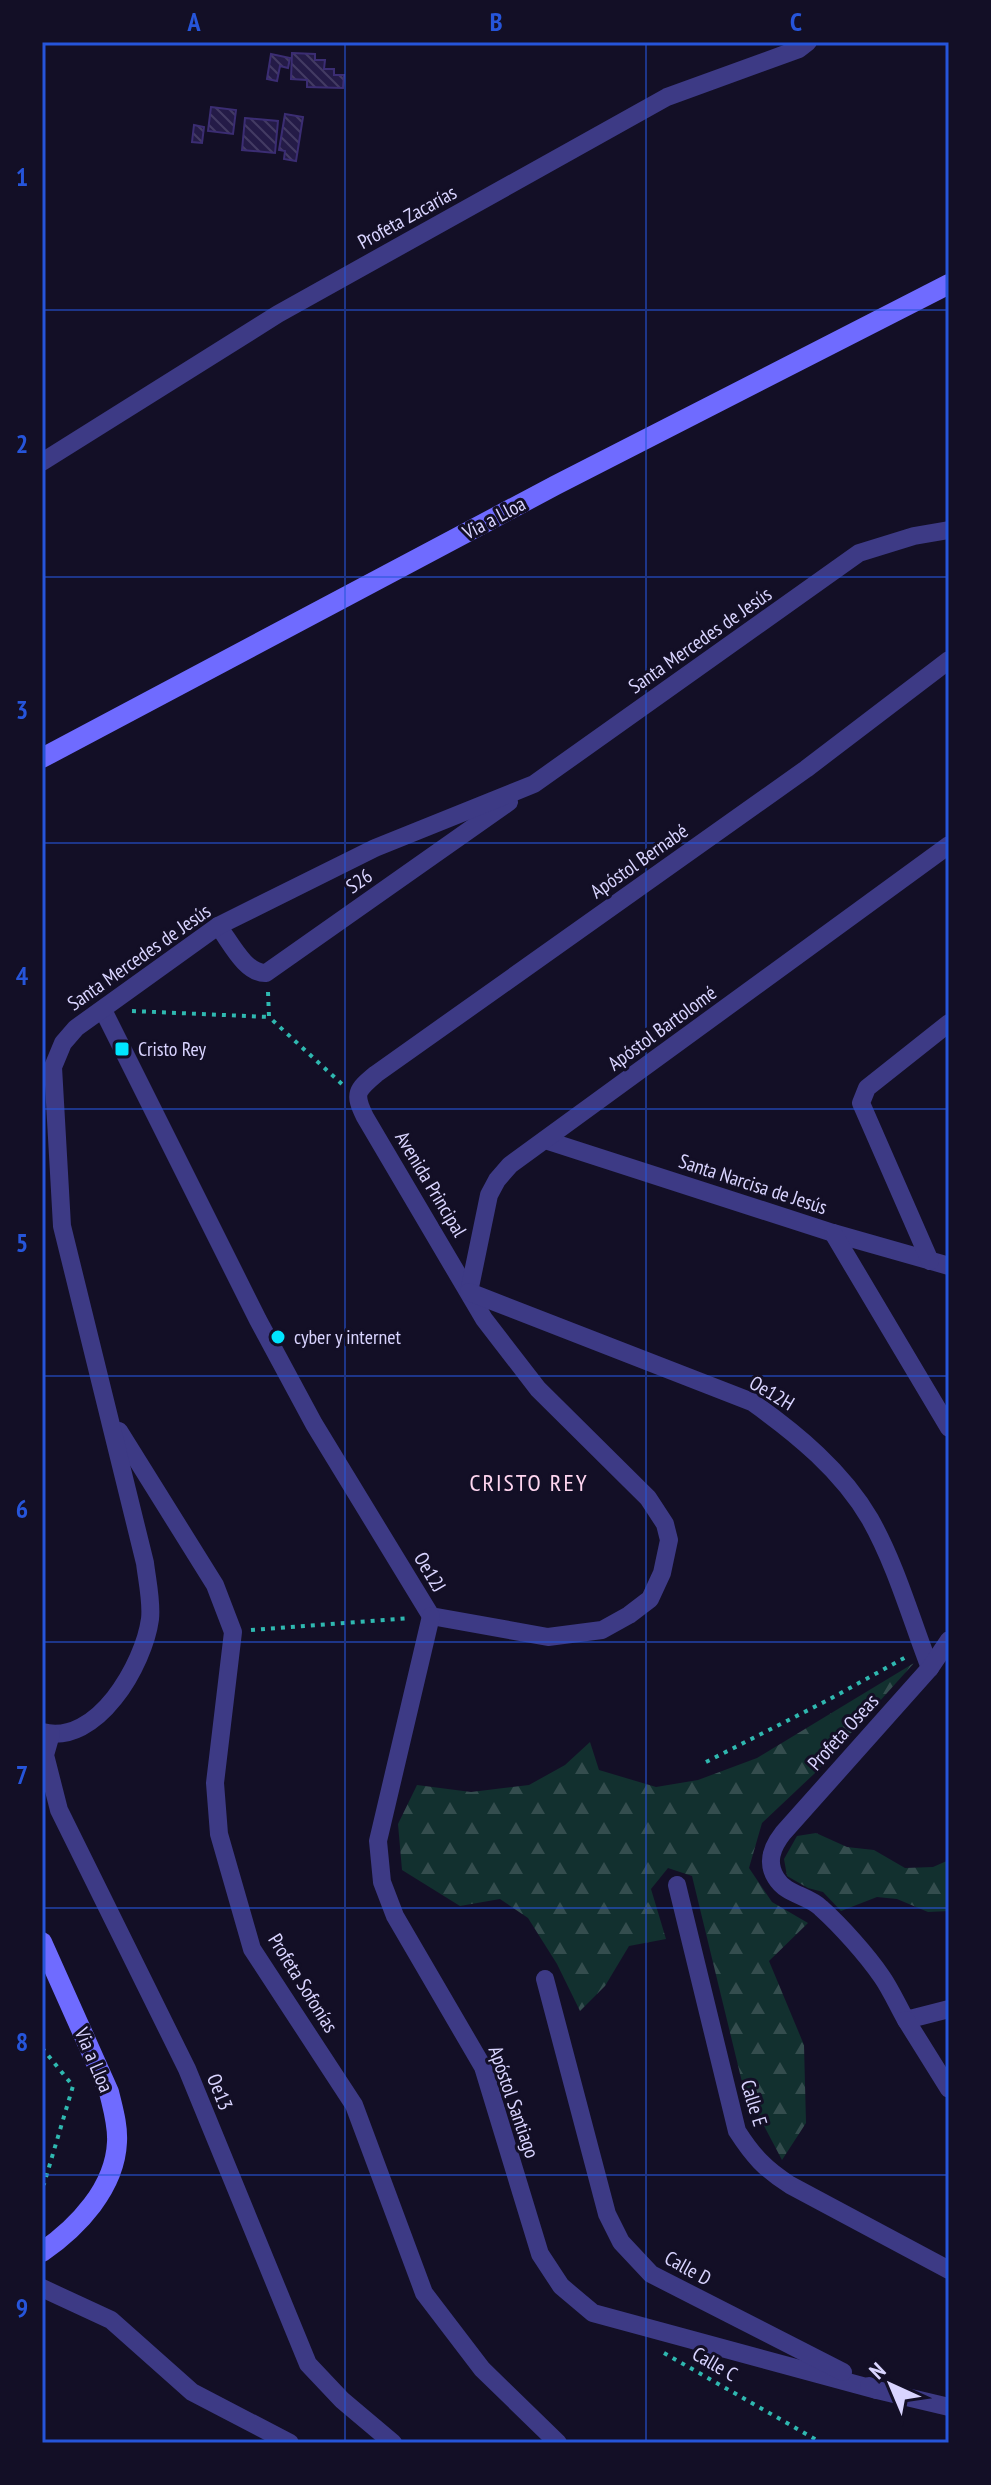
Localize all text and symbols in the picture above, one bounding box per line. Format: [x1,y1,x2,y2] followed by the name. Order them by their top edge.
[186,5,201,38] text: A
[490,5,503,38] text: B
[790,5,802,38] text: C
[16,160,28,193] text: 1
[353,179,461,255] street label: Profeta Zacarías
[16,427,28,460] text: 2
[457,491,530,546] street label: Via a Lloa
[623,581,777,699] street label: Santa Mercedes de Jesús
[16,693,28,726] text: 3
[585,818,693,904] street label: Apóstol Bernabé
[341,863,377,899] street label: S26
[62,898,216,1016] street label: Santa Mercedes de Jesús
[16,959,29,992] text: 4
[602,980,722,1076] street label: Apóstol Bartolomé
[138,1036,206,1062] place label: Cristo Rey
[113,1040,131,1058] marker: Cristo Rey
[389,1126,473,1242] street label: Avenida Principal
[676,1148,831,1220] street label: Santa Narcisa de Jesús
[16,1226,28,1259] text: 5
[294,1324,401,1350] place label: cyber y internet
[269,1328,287,1346] marker: cyber y internet
[745,1370,799,1416] street label: Oe12H
[469,1467,589,1498] district label: CRISTO REY
[16,1492,28,1525] text: 6
[408,1547,452,1597] street label: Oe12J
[802,1688,884,1776] street label: Profeta Oseas
[16,1758,28,1791] text: 7
[262,1929,344,2038] street label: Profeta Sofonías
[68,2023,119,2096] street label: Via a Lloa
[16,2025,28,2058] text: 8
[483,2042,545,2162] street label: Apóstol Santiago
[201,2070,239,2114] street label: Oe13
[735,2077,773,2129] street label: Calle E
[660,2245,716,2291] street label: Calle D
[16,2291,28,2324] text: 9
[688,2341,742,2387] street label: Calle C
[851,2345,931,2425] north arrow
[863,2356,891,2385] text: N

